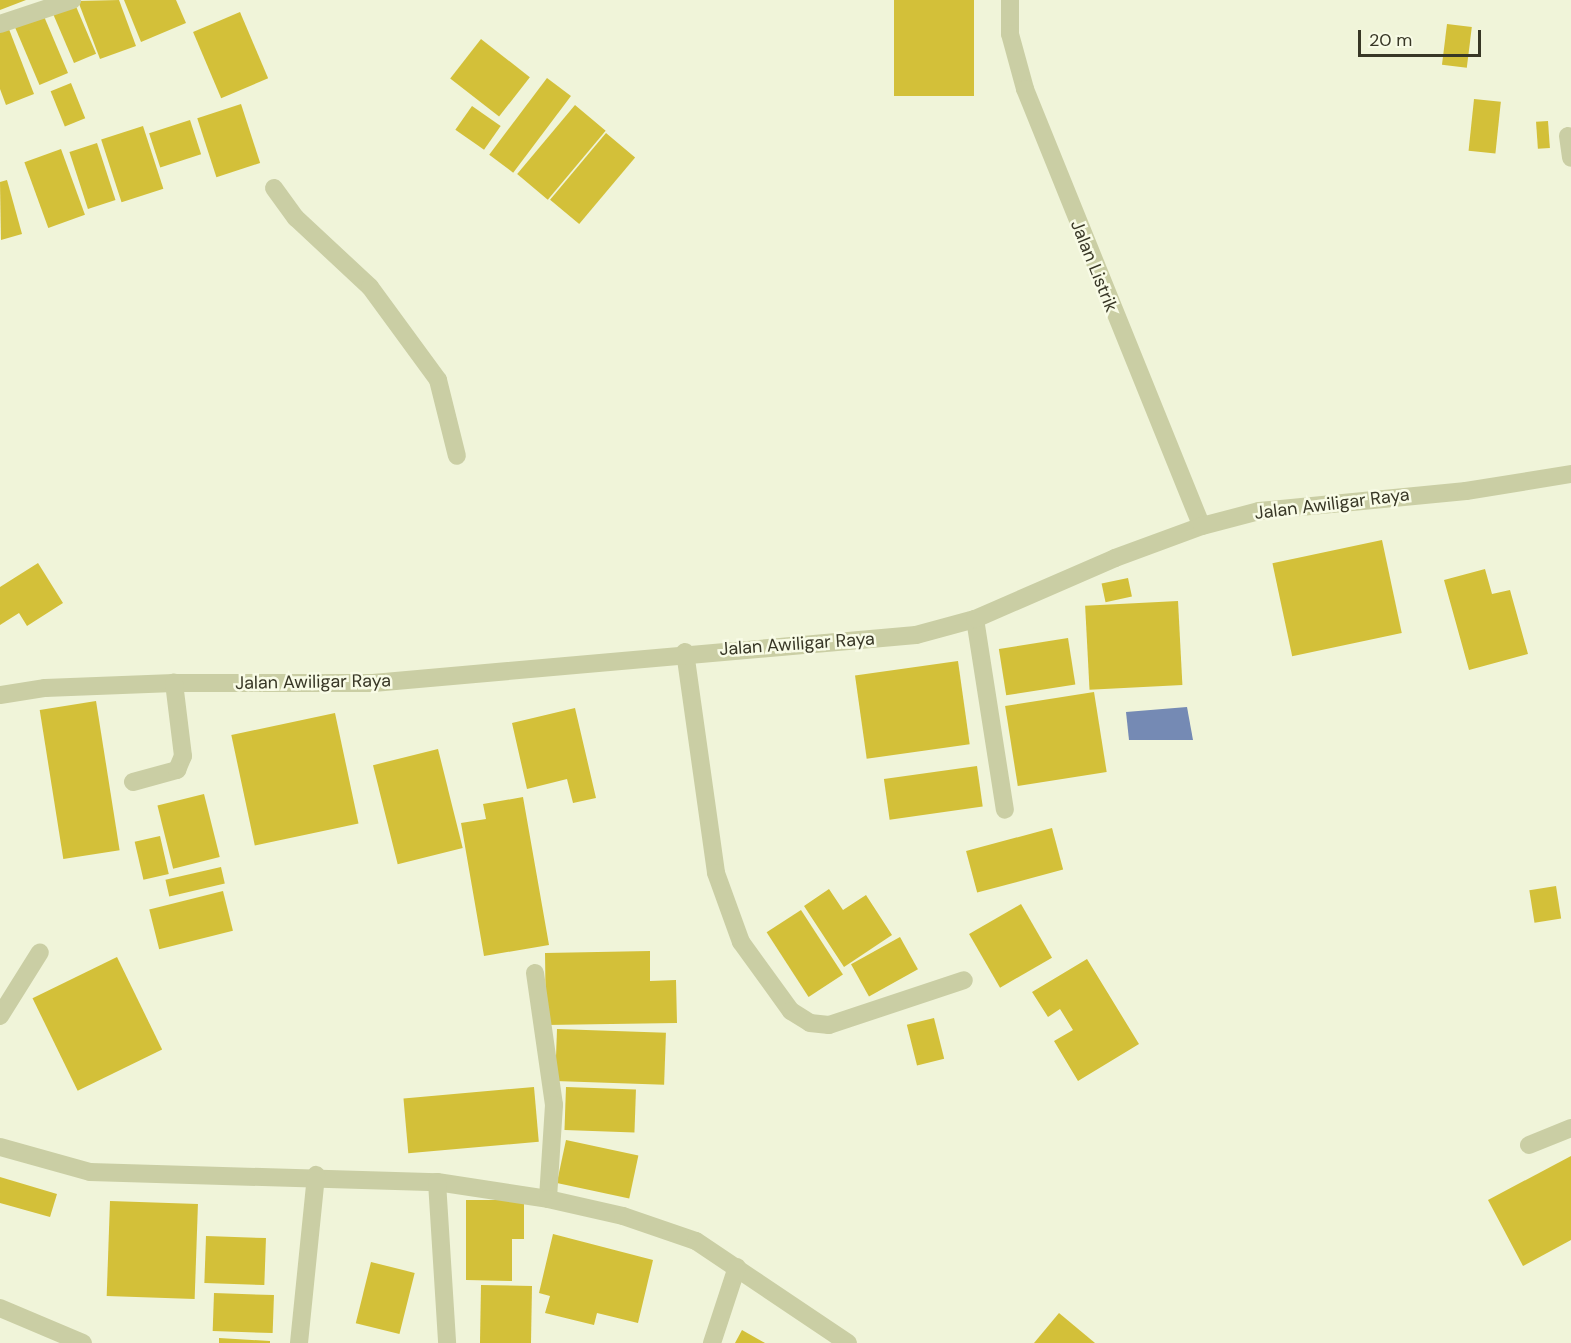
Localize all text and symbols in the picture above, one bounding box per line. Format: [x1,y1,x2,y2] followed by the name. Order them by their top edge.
[1361,18,1484,56] scale bar
[1369,28,1412,52] text: 20 m
[1066,217,1122,315] street label: Jalan Listrik
[1253,484,1411,524] street label: Jalan Awiligar Raya
[719,628,875,660] street label: Jalan Awiligar Raya
[235,670,391,694] street label: Jalan Awiligar Raya

